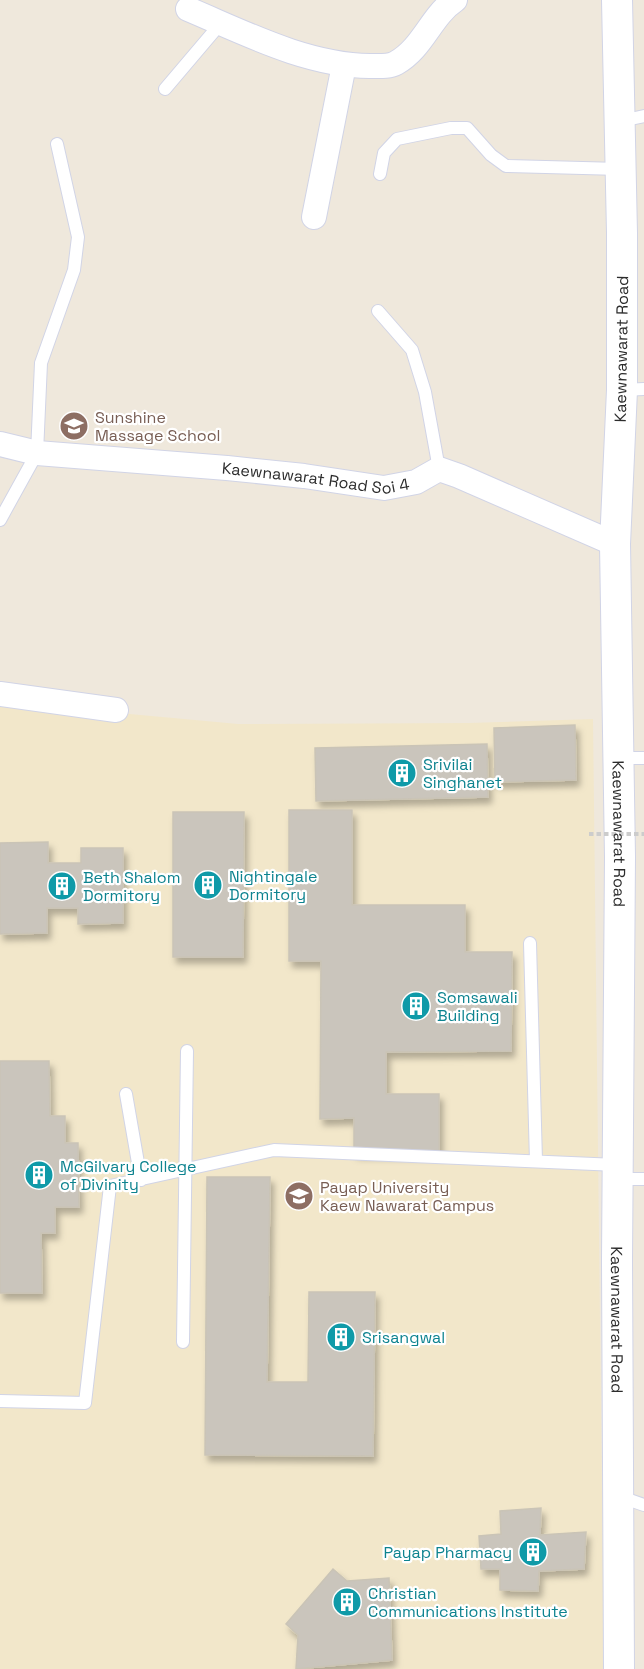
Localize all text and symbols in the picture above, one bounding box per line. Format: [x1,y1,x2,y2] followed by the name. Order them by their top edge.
[610,275,633,423] street label: Kaewnawarat Road
[95,407,220,446] place label: Sunshine Massage School
[58,410,90,442] school or university icon: Sunshine Massage School
[221,458,411,499] street label: Kaewnawarat Road Soi 4
[423,754,502,793] place label: Srivilai Singhanet
[386,757,418,789] building icon: Srivilai Singhanet
[607,760,630,907] street label: Kaewnawarat Road
[229,866,317,905] place label: Nightingale Dormitory
[83,867,180,906] place label: Beth Shalom Dormitory
[192,869,224,901] building icon: Nightingale Dormitory
[46,870,78,902] building icon: Beth Shalom Dormitory
[437,987,518,1026] place label: Somsawali Building
[400,990,432,1022] building icon: Somsawali Building
[60,1156,197,1195] place label: McGilvary College of Divinity
[23,1159,55,1191] building icon: McGilvary College of Divinity
[320,1177,494,1216] place label: Payap University Kaew Nawarat Campus
[283,1180,315,1212] school or university icon: Payap University Kaew Nawarat Campus
[606,1246,628,1393] street label: Kaewnawarat Road
[325,1321,357,1353] building icon: Srisangwal
[362,1327,445,1348] place label: Srisangwal
[517,1536,549,1568] building icon: Payap Pharmacy
[383,1542,512,1563] place label: Payap Pharmacy
[368,1583,568,1622] place label: Christian Communications Institute
[331,1586,363,1618] building icon: Christian Communications Institute

